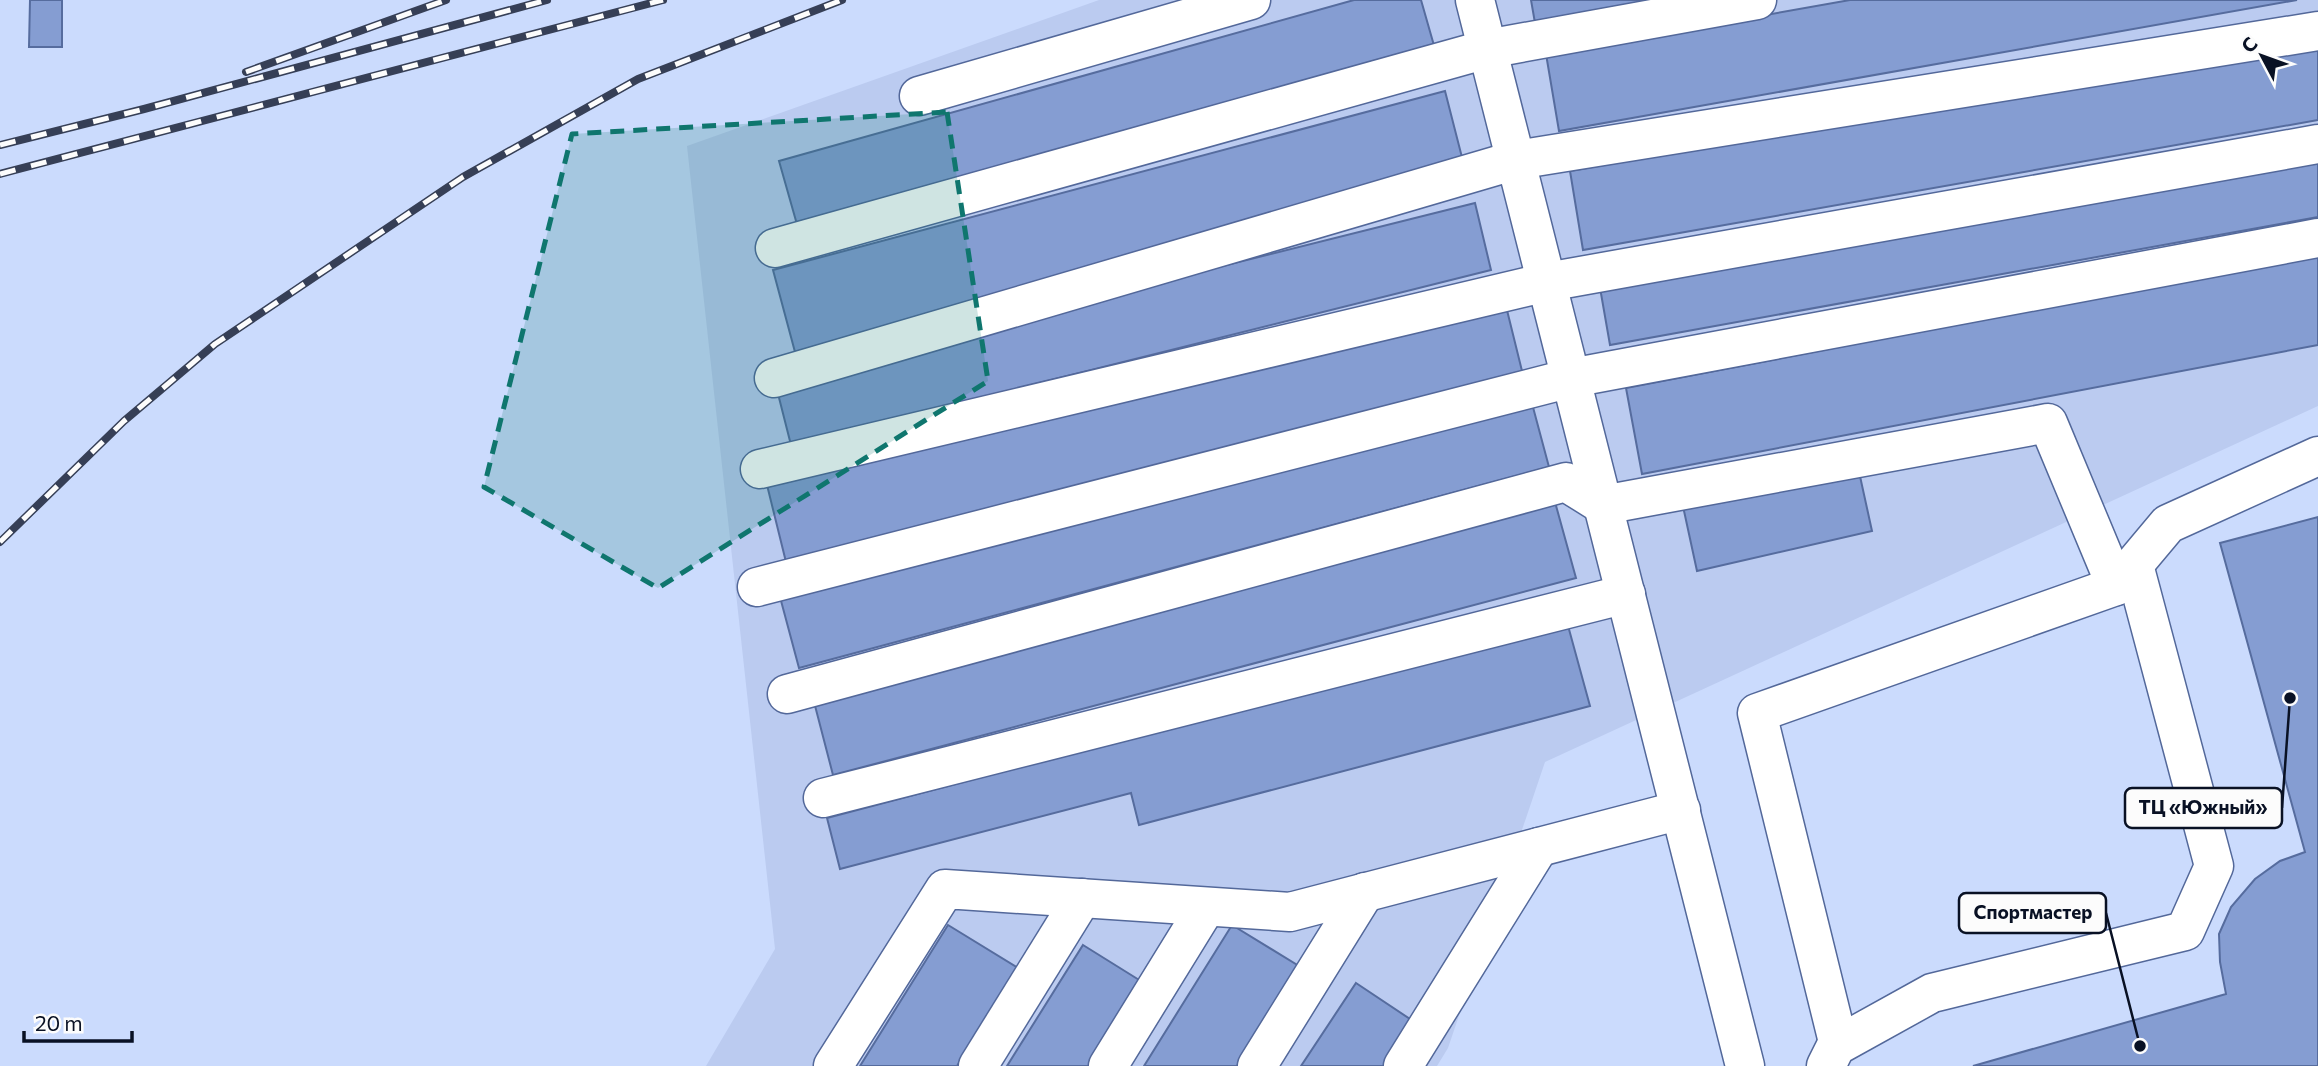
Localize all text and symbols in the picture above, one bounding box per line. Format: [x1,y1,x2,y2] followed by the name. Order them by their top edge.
[2227,21,2297,91] north arrow
[2236,32,2262,57] text: С
[2125,788,2282,828] callout: ТЦ «Южный»
[2138,795,2268,818] text: ТЦ «Южный»
[1959,893,2106,933] callout: Спортмастер
[1974,900,2092,923] text: Спортмастер
[24,1000,133,1044] scale bar
[35,1010,83,1035] text: 20 m

